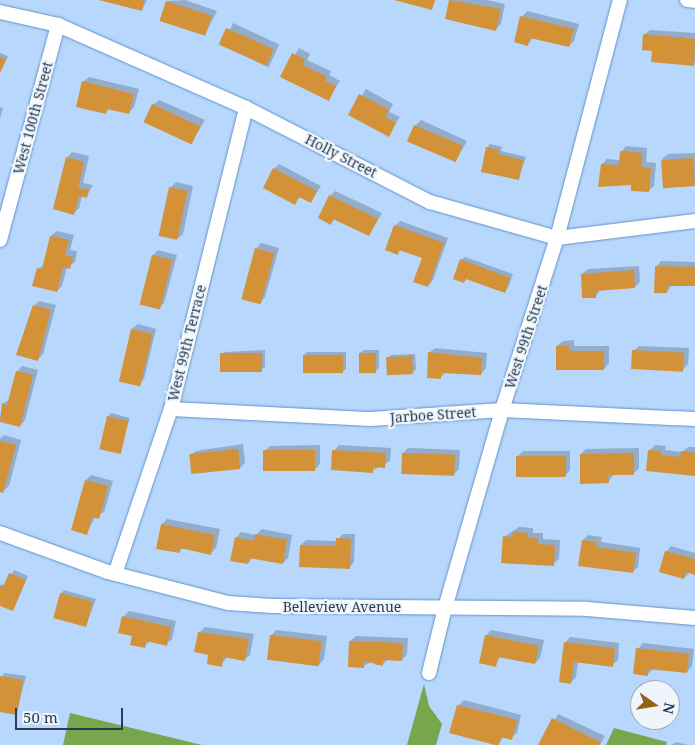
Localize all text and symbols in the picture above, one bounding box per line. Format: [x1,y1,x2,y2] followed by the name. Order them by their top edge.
[10,60,56,176] street label: West 100th Street
[302,131,380,181] street label: Holly Street
[164,283,210,403] street label: West 99th Terrace
[501,283,551,391] street label: West 99th Street
[389,404,477,426] street label: Jarboe Street
[283,599,401,615] street label: Belleview Avenue
[630,680,680,730] north arrow
[18,698,125,730] scale bar
[659,701,680,716] text: N
[23,707,58,727] text: 50 m

